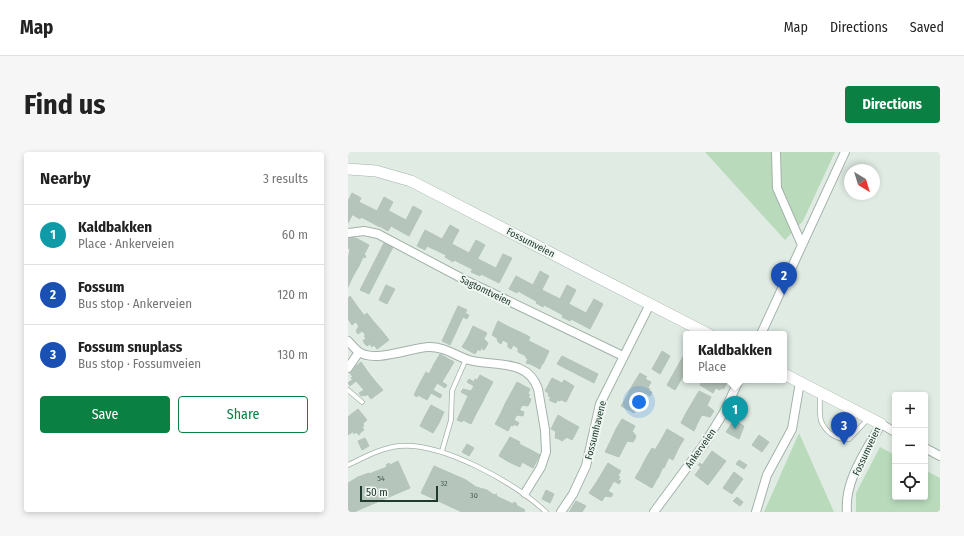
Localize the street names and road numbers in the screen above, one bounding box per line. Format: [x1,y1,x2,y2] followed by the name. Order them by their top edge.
[504,226,557,260] street label: Fossumveien
[458,273,513,309] street label: Sagtomtveien
[583,400,609,461] street label: Fossumhavene
[850,425,883,478] street label: Fossumveien
[683,426,719,471] street label: Ankerveien

